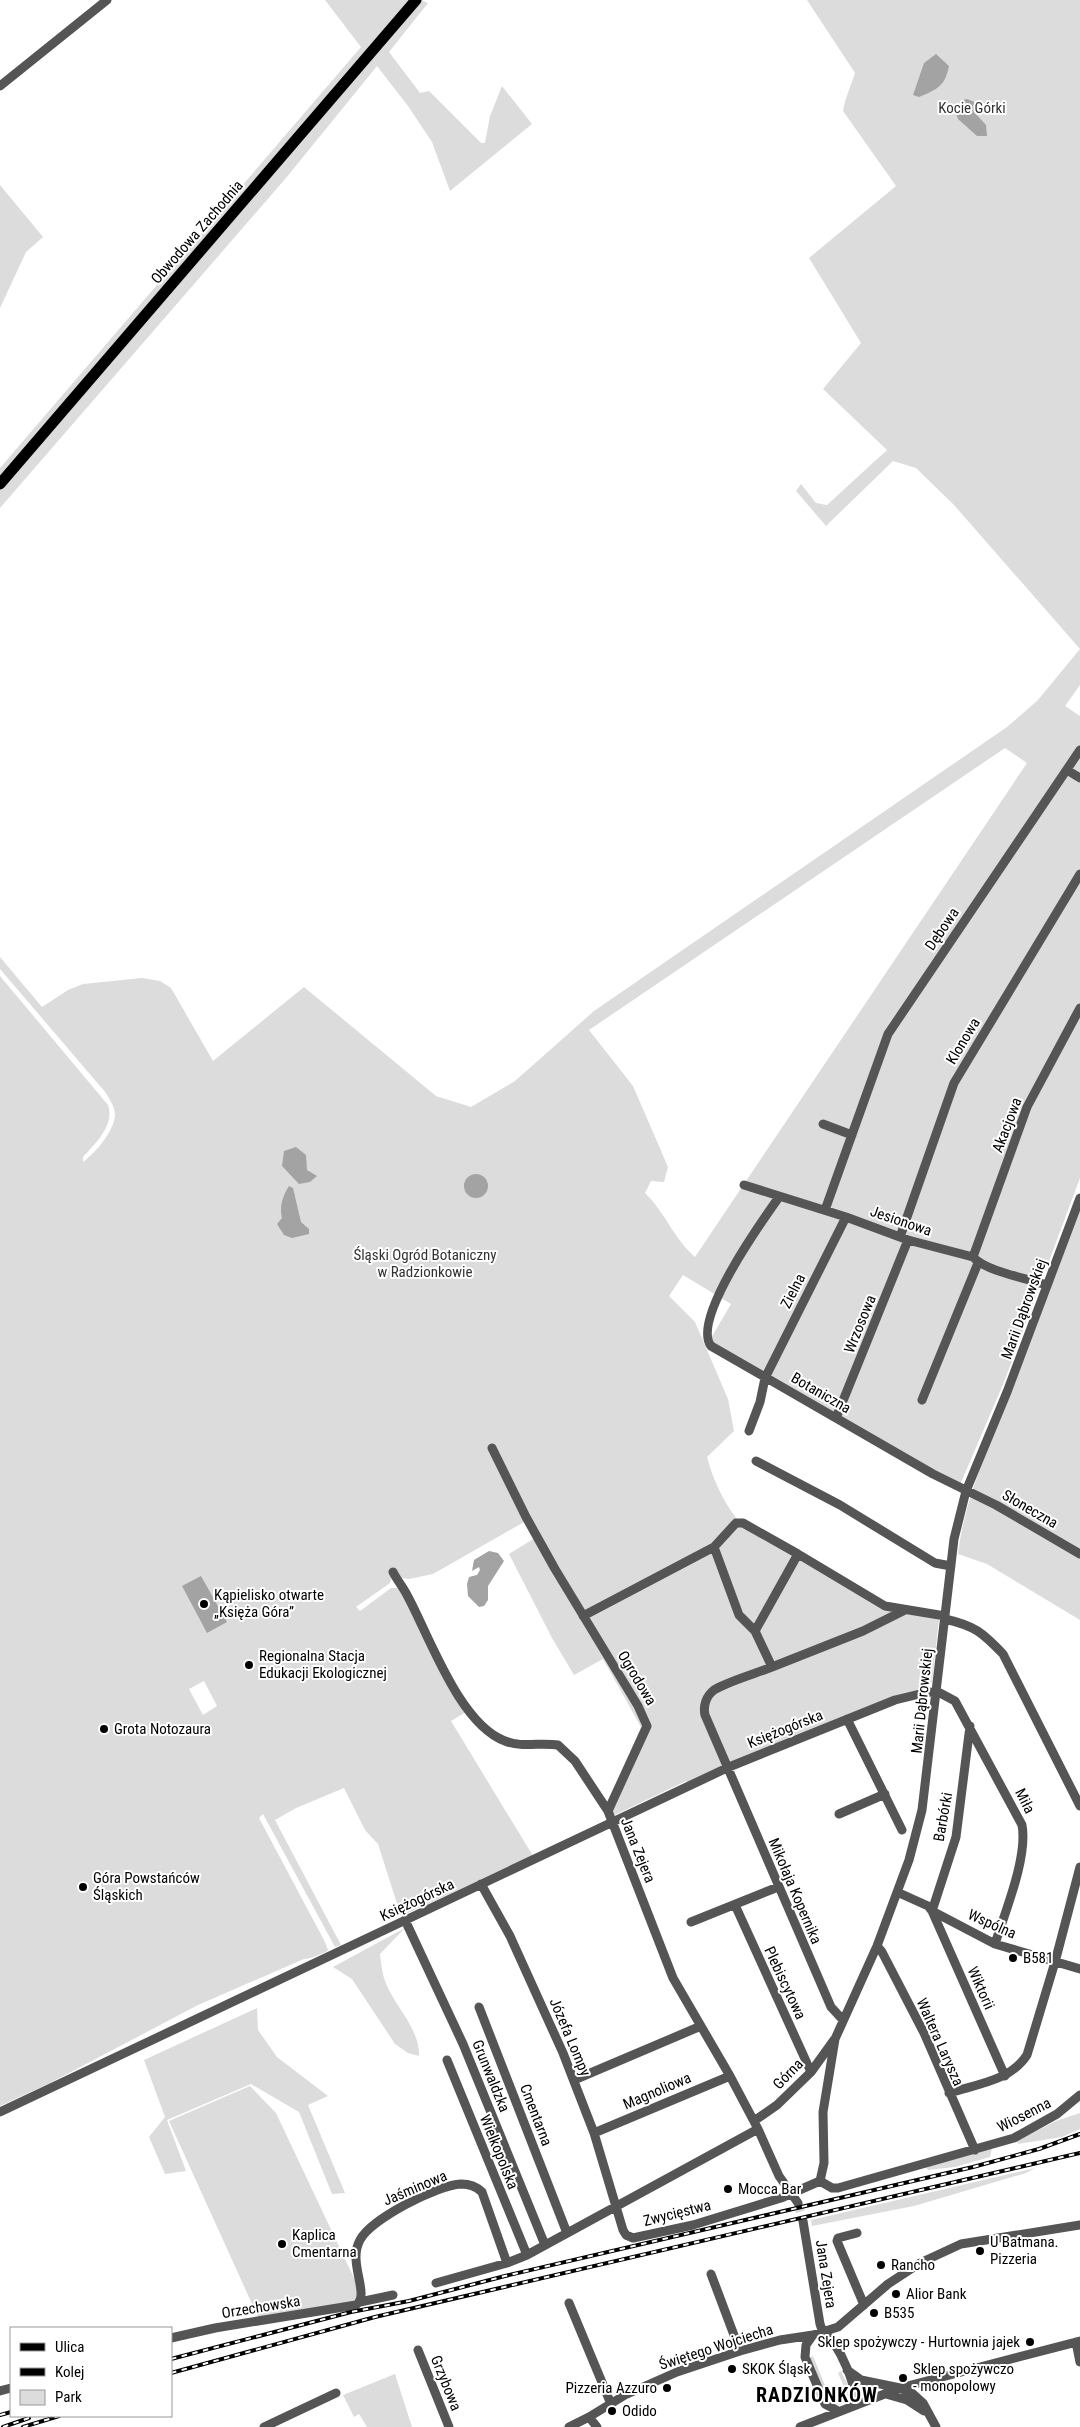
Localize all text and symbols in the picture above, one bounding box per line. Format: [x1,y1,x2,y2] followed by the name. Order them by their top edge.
[938,99,1006,117] park label: Kocie Górki
[147,177,247,287] street label: Obwodowa Zachodnia
[921,904,963,954] street label: Dębowa
[942,1015,984,1067] street label: Klonowa
[988,1095,1026,1155] street label: Akacjowa
[868,1202,934,1240] street label: Jesionowa
[353,1246,497,1281] park label: Śląski Ogród Botaniczny w Radzionkowie
[997,1256,1051,1362] street label: Marii Dąbrowskiej
[777,1271,809,1311] street label: Zielna
[840,1292,880,1356] street label: Wrzosowa
[788,1369,854,1417] street label: Botaniczna
[999,1486,1061,1532] street label: Słoneczna
[214,1586,324,1621] place label: Kąpielisko otwarte „Księża Góra”
[198,1598,210,1610] marker: Kąpielisko otwarte „Księża Góra”
[259,1647,387,1682] place label: Regionalna Stacja Edukacji Ekologicznej
[908,1647,936,1755] street label: Marii Dąbrowskiej
[614,1648,660,1708] street label: Ogrodowa
[243,1659,255,1671] marker: Regionalna Stacja Edukacji Ekologicznej
[745,1706,825,1752] street label: Księżogórska
[114,1720,211,1738] place label: Grota Notozaura
[98,1723,110,1735] marker: Grota Notozaura
[1011,1785,1039,1817] street label: Miła
[930,1791,956,1843] street label: Barbórki
[617,1815,659,1885] street label: Jana Zejera
[765,1835,825,1947] street label: Mikołaja Kopernika
[93,1869,200,1904] place label: Góra Powstańców Śląskich
[377,1875,457,1925] street label: Księżogórska
[77,1881,89,1893] marker: Góra Powstańców Śląskich
[965,1905,1019,1943] street label: Wspólna
[760,1944,810,2022] street label: Plebiscytowa
[1023,1949,1053,1967] place label: B581
[1007,1952,1019,1964] marker: B581
[964,1964,998,2012] street label: Wiktorii
[545,1995,595,2079] street label: Józefa Lompy
[913,1995,967,2089] street label: Waltera Larysza
[468,2037,514,2115] street label: Grunwaldzka
[769,2055,807,2093] street label: Górna
[620,2069,694,2113] street label: Magnoliowa
[516,2082,556,2148] street label: Cmentarna
[994,2094,1054,2136] street label: Wiosenna
[476,2112,522,2192] street label: Wielkopolska
[380,2166,450,2210] street label: Jaśminowa
[738,2180,802,2198] place label: Mocca Bar
[722,2183,734,2195] marker: Mocca Bar
[641,2196,713,2230] street label: Zwycięstwa
[292,2226,357,2261] place label: Kaplica Cmentarna
[990,2233,1059,2268] place label: U Batmana. Pizzeria
[276,2238,288,2250] marker: Kaplica Cmentarna
[812,2239,840,2309] street label: Jana Zejera
[974,2245,986,2257] marker: U Batmana. Pizzeria
[891,2256,935,2274] place label: Rancho
[875,2259,887,2271] marker: Rancho
[906,2285,967,2303] place label: Alior Bank
[890,2288,902,2300] marker: Alior Bank
[220,2292,302,2322] street label: Orzechowska
[884,2304,914,2322] place label: B535
[868,2307,880,2319] marker: B535
[657,2320,775,2374] street label: Świętego Wojciecha
[10,2327,172,2417] legend
[817,2333,1020,2351] place label: Sklep spożywczy - Hurtownia jajek
[1024,2336,1036,2348] marker: Sklep spożywczy - Hurtownia jajek
[55,2338,84,2356] text: Ulica
[427,2353,465,2413] street label: Grzybowa
[742,2360,811,2378] place label: SKOK Śląsk
[913,2360,1014,2395] place label: Sklep spożywczo - monopolowy
[55,2363,84,2381] text: Kolej
[726,2363,738,2375] marker: SKOK Śląsk
[897,2372,909,2384] marker: Sklep spożywczo - monopolowy
[565,2379,657,2397] place label: Pizzeria Azzuro
[661,2382,673,2394] marker: Pizzeria Azzuro
[756,2383,878,2407] district label: RADZIONKÓW
[55,2388,82,2406] text: Park
[622,2402,657,2420] place label: Odido
[606,2405,618,2417] marker: Odido

